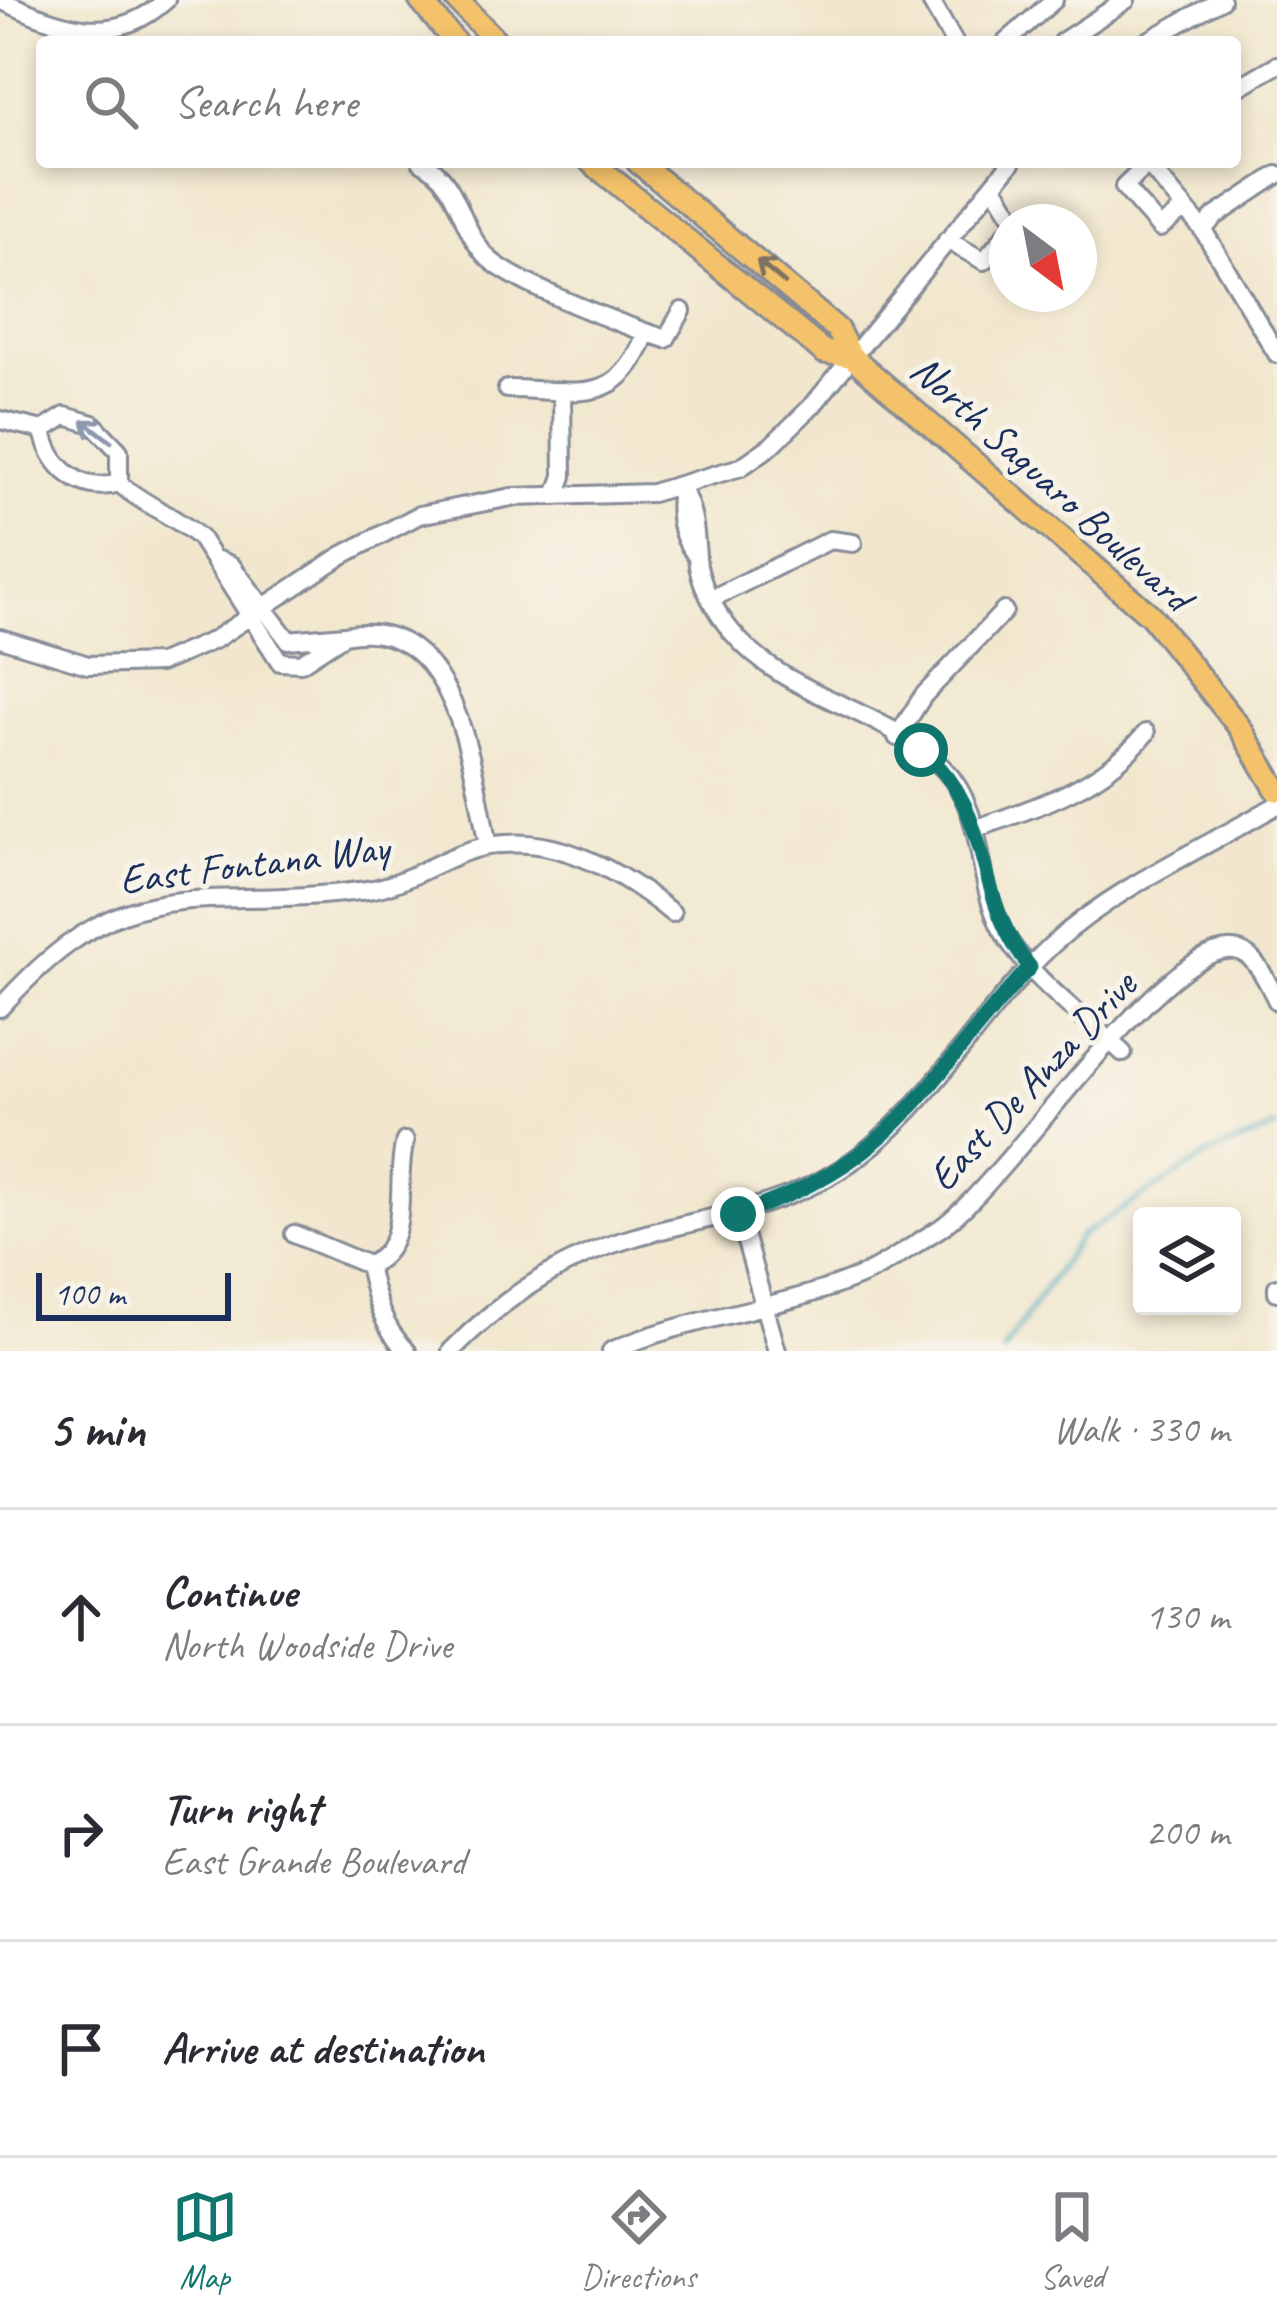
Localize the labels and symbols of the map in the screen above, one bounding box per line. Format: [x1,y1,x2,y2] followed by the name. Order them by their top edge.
[989,204,1097,312] north arrow
[756,259,788,286] one-way arrow
[899,343,1207,627] street label: North Saguaro Boulevard
[81,418,113,445] one-way arrow
[894,723,948,777] route start
[117,820,395,906] street label: East Fontana Way
[916,958,1149,1202] street label: East De Anza Drive
[711,1187,765,1241] route end
[36,1267,231,1320] scale bar

